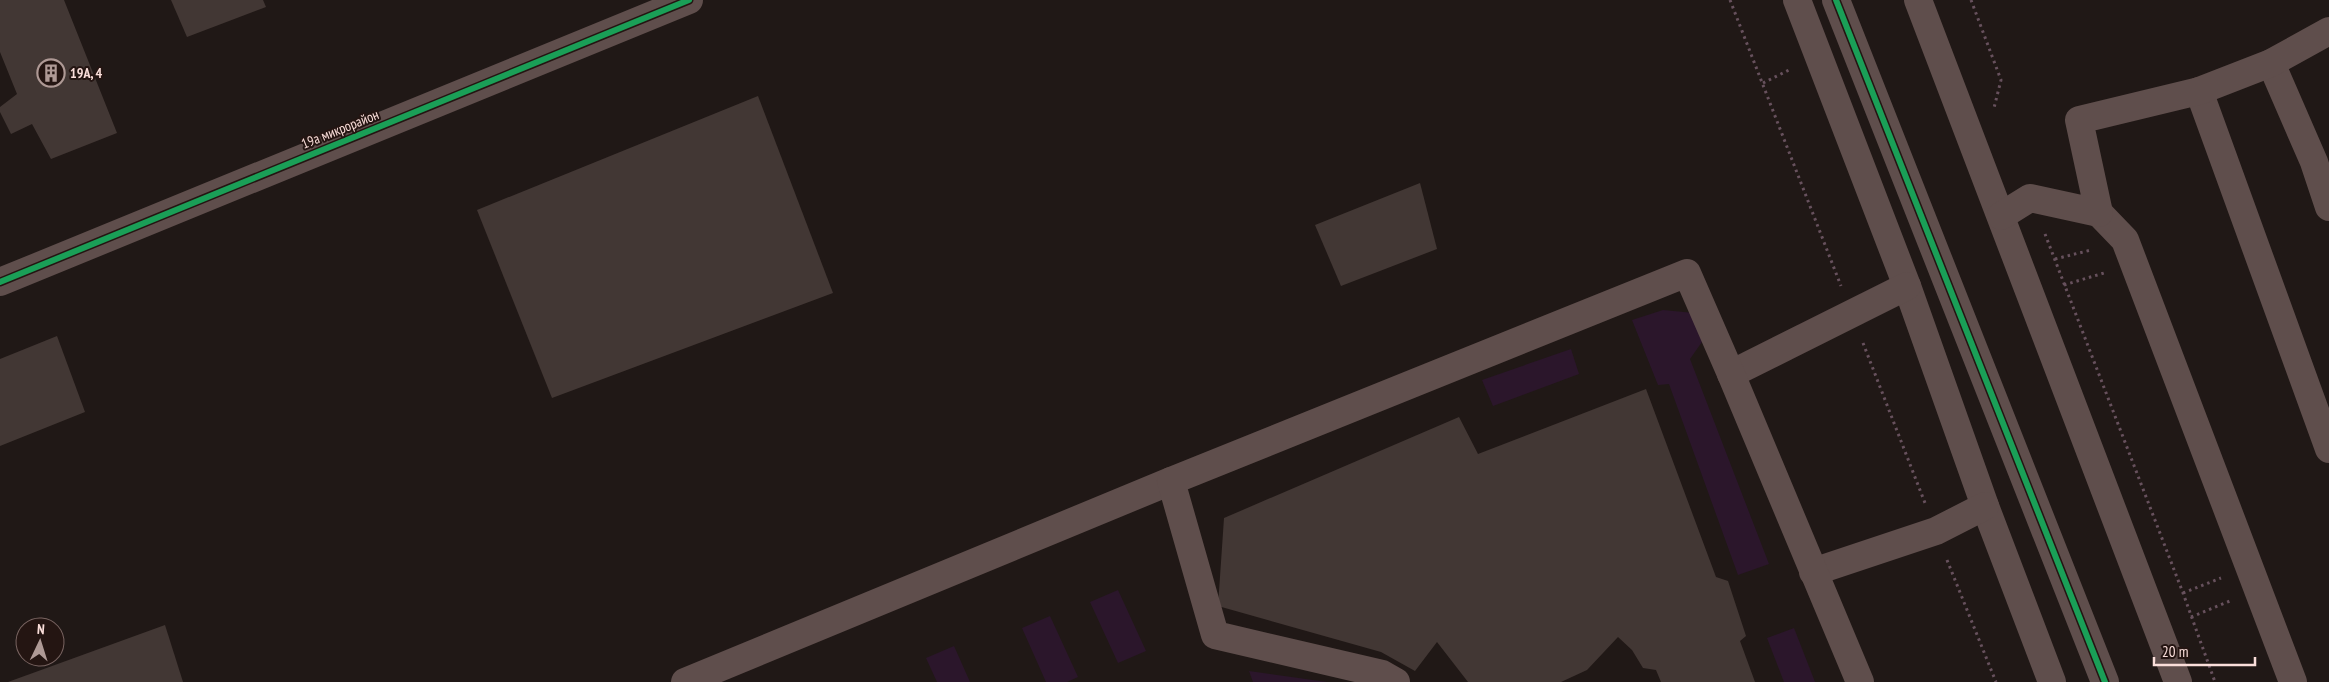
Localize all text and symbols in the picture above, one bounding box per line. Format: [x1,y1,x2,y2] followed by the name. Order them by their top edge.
[36,58,66,88] building icon: 19А, 4
[70,64,103,82] place label: 19А, 4
[299,105,381,153] street label: 19а микрорайон
[15,617,65,667] north arrow
[37,620,45,638] text: N
[2154,634,2255,666] scale bar
[2162,642,2188,661] text: 20 m

